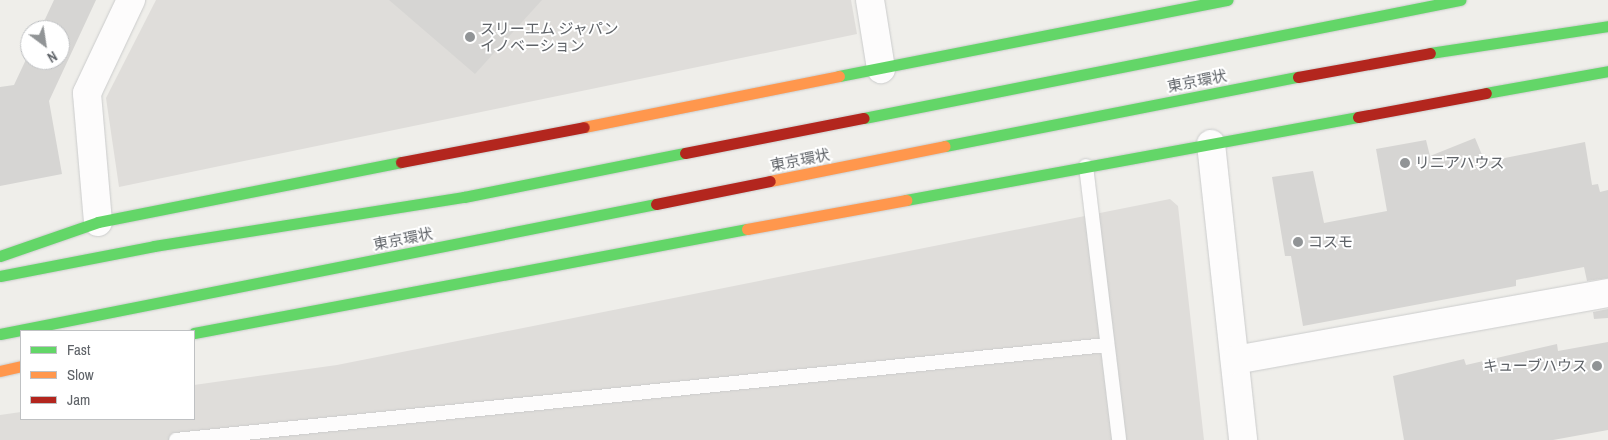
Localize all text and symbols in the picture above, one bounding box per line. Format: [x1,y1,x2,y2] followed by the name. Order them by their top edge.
[480,19,618,54] place label: スリーエム ジャパン イノベーション
[20,20,70,70] north arrow
[464,31,476,43] marker: スリーエム ジャパン イノベーション
[44,47,60,67] text: N
[1166,66,1228,96] street label: 東京環状
[769,145,831,175] street label: 東京環状
[1415,154,1505,172] place label: リニアハウス
[1399,157,1411,169] marker: リニアハウス
[372,224,434,254] street label: 東京環状
[1308,233,1353,251] place label: コスモ
[1292,236,1304,248] marker: コスモ
[20,330,195,420] legend
[67,339,90,360] text: Fast
[1482,357,1587,375] place label: キューブハウス
[1591,360,1603,372] marker: キューブハウス
[67,364,94,385] text: Slow
[67,389,90,410] text: Jam

